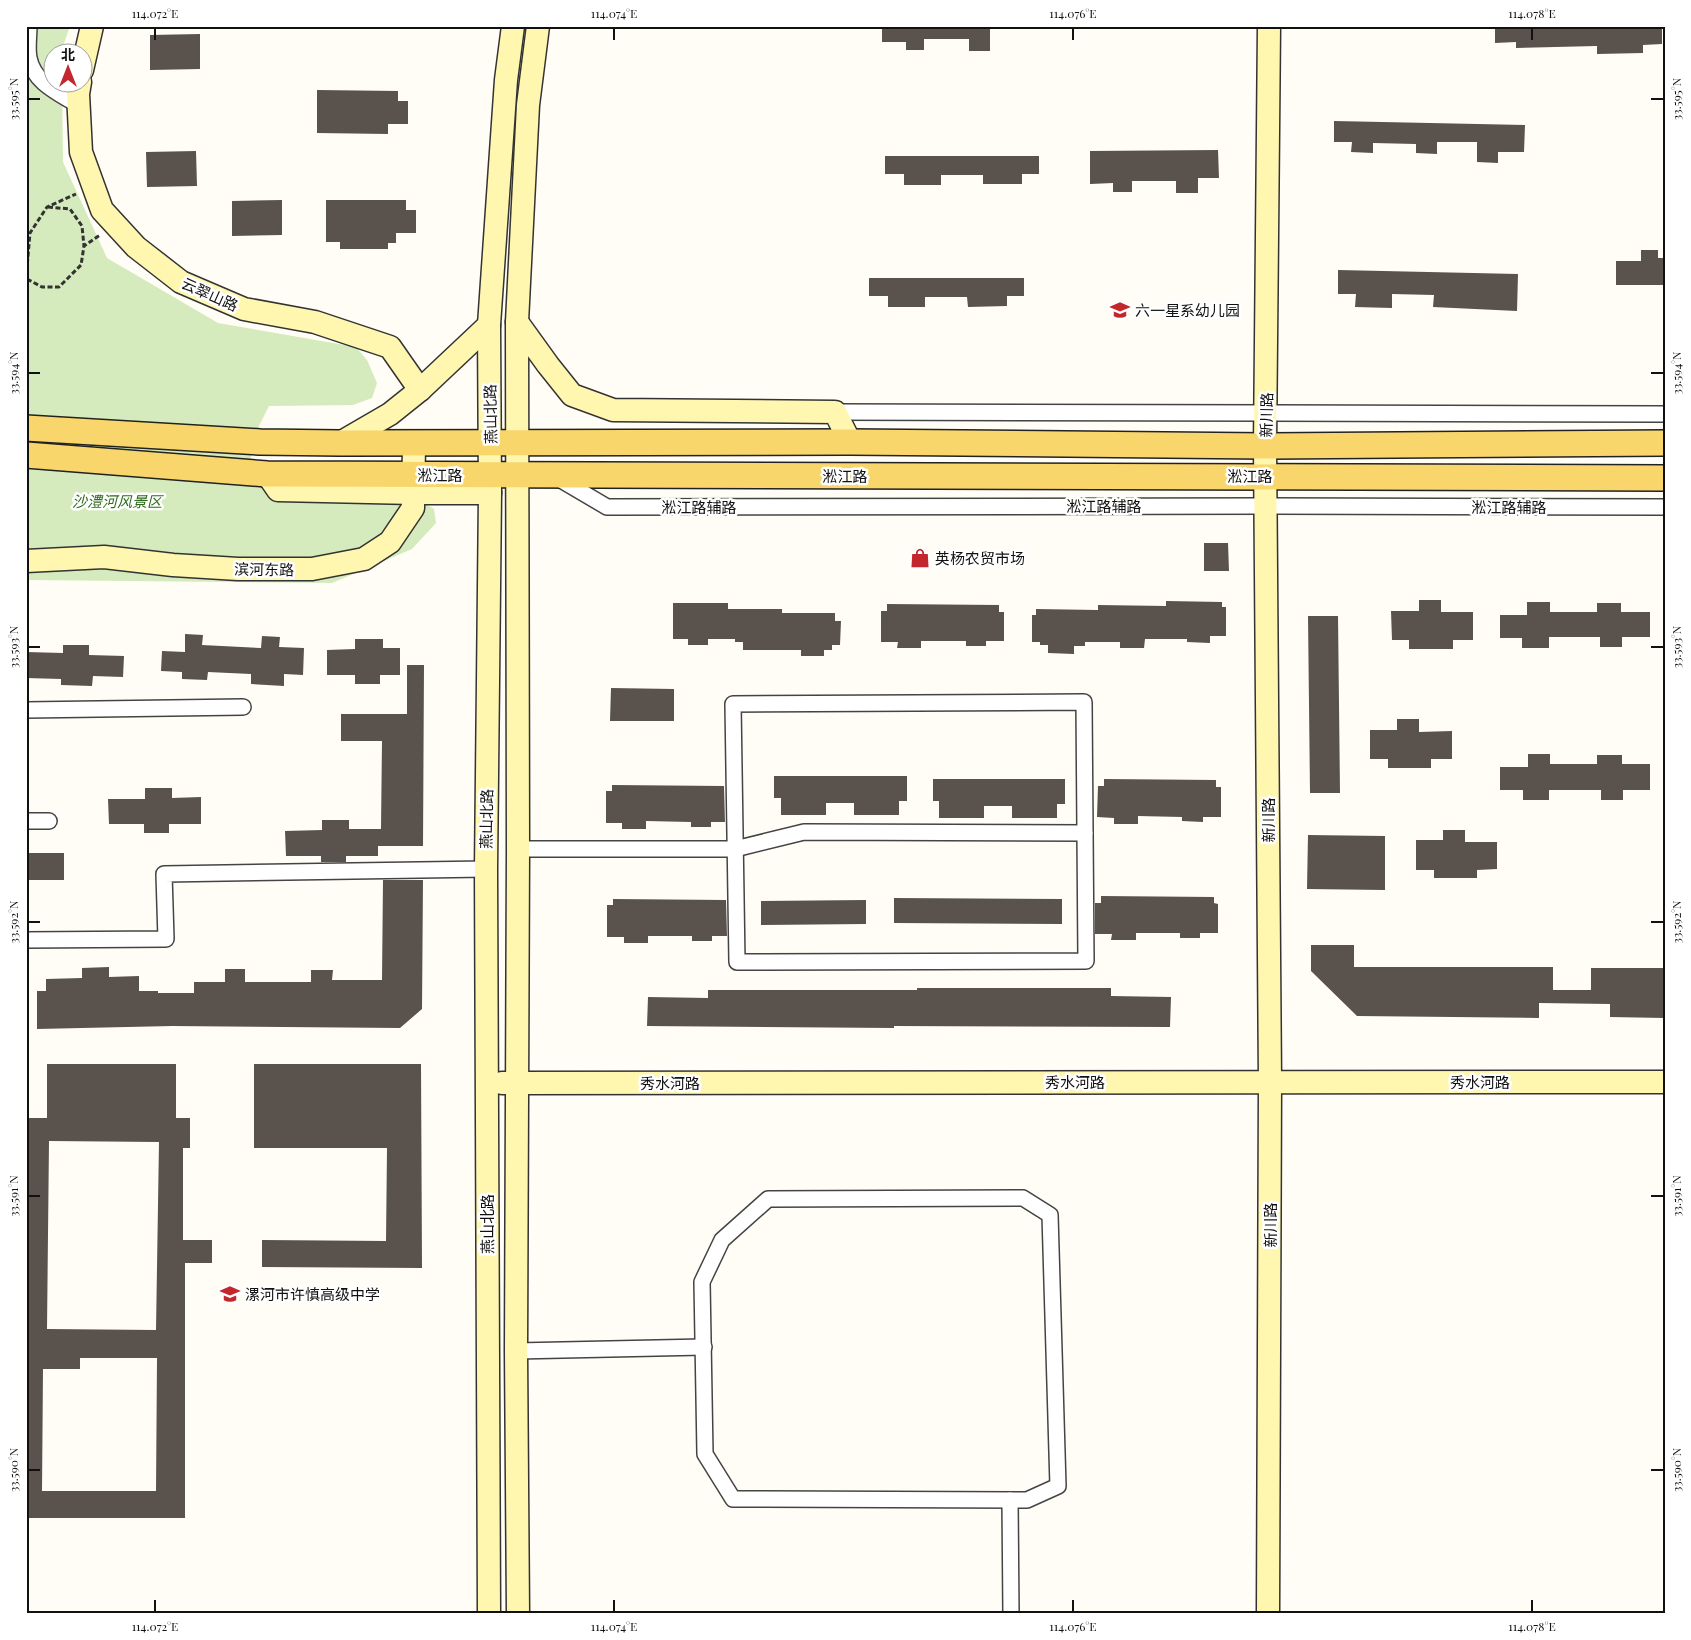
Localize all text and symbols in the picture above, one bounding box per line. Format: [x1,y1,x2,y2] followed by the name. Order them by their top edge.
[132,5,178,21] text: 114.072°E
[591,5,637,21] text: 114.074°E
[1049,5,1097,21] text: 114.076°E
[1508,5,1556,21] text: 114.078°E
[42,42,92,92] north arrow
[61,45,75,64] text: 北
[5,77,21,120] text: 33.595°N
[1668,77,1684,120] text: 33.595°N
[179,273,241,315] street label: 云翠山路
[1109,299,1131,321] school or university icon: 六一星系幼儿园
[1135,300,1240,320] place label: 六一星系幼儿园
[5,351,21,395] text: 33.594°N
[1668,351,1684,395] text: 33.594°N
[479,384,501,444] street label: 燕山北路
[1256,392,1276,438] street label: 新川路
[417,465,463,485] street label: 淞江路
[822,466,868,486] street label: 淞江路
[1227,466,1273,486] street label: 淞江路
[72,491,164,511] park label: 沙澧河风景区
[1066,496,1142,516] street label: 淞江路辅路
[661,497,737,517] street label: 淞江路辅路
[1471,497,1547,517] street label: 淞江路辅路
[909,547,931,569] shop icon: 英杨农贸市场
[935,548,1025,568] place label: 英杨农贸市场
[234,558,294,580] street label: 滨河东路
[5,625,21,668] text: 33.593°N
[1668,625,1684,668] text: 33.593°N
[475,789,497,849] street label: 燕山北路
[1258,797,1278,843] street label: 新川路
[5,900,21,943] text: 33.592°N
[1668,900,1684,943] text: 33.592°N
[1045,1072,1105,1092] street label: 秀水河路
[1450,1072,1510,1092] street label: 秀水河路
[640,1073,700,1093] street label: 秀水河路
[5,1175,21,1217] text: 33.591°N
[1668,1175,1684,1217] text: 33.591°N
[477,1194,497,1254] street label: 燕山北路
[1260,1202,1280,1248] street label: 新川路
[219,1283,241,1305] school or university icon: 漯河市许慎高级中学
[245,1284,380,1304] place label: 漯河市许慎高级中学
[5,1447,21,1492] text: 33.590°N
[1668,1447,1684,1492] text: 33.590°N
[132,1618,178,1634] text: 114.072°E
[591,1618,637,1634] text: 114.074°E
[1049,1618,1097,1634] text: 114.076°E
[1508,1618,1556,1634] text: 114.078°E

